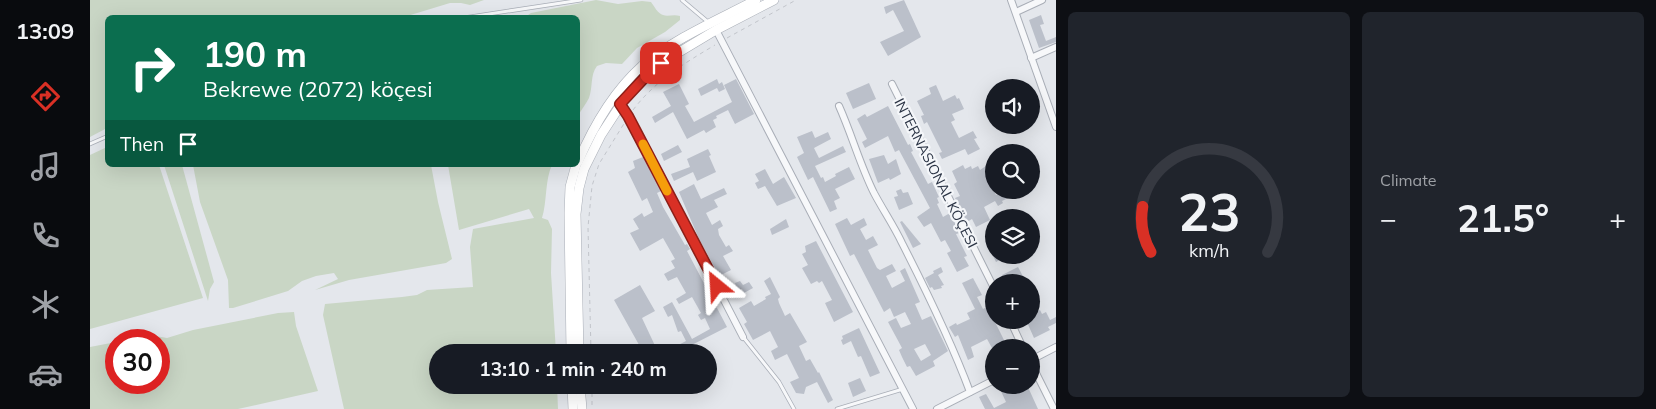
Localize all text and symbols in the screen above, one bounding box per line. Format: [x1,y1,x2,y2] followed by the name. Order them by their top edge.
[16,17,74,45] text: 13:09
[203,32,307,76] text: 190 m
[120,35,185,100] icon: right
[640,42,682,84] pin
[647,49,675,77] icon: arrive
[203,75,433,103] text: Bekrewe (2072) köçesi
[28,79,63,114] icon: directions
[985,79,1040,394] map controls
[985,79,1040,134] button: sound
[890,95,982,251] street label: INTERNASIONAL KÖÇESI
[174,130,202,158] icon: arrive
[120,132,164,156] text: Then
[985,144,1040,199] button: search
[28,149,63,184] icon: music
[1380,170,1436,190] text: Climate
[1178,179,1240,244] text: 23
[1457,194,1549,242] text: 21.5°
[1380,201,1397,236] text: −
[1609,201,1626,236] text: +
[985,209,1040,264] button: layers
[28,218,63,253] icon: phone
[1189,239,1229,261] text: km/h
[690,259,742,311] position arrow
[985,274,1040,329] button: +
[28,287,63,322] icon: climate
[105,329,170,394] speed limit sign: 30
[985,339,1040,394] button: −
[28,357,63,392] icon: car
[479,357,667,381] text: 13:10 · 1 min · 240 m

